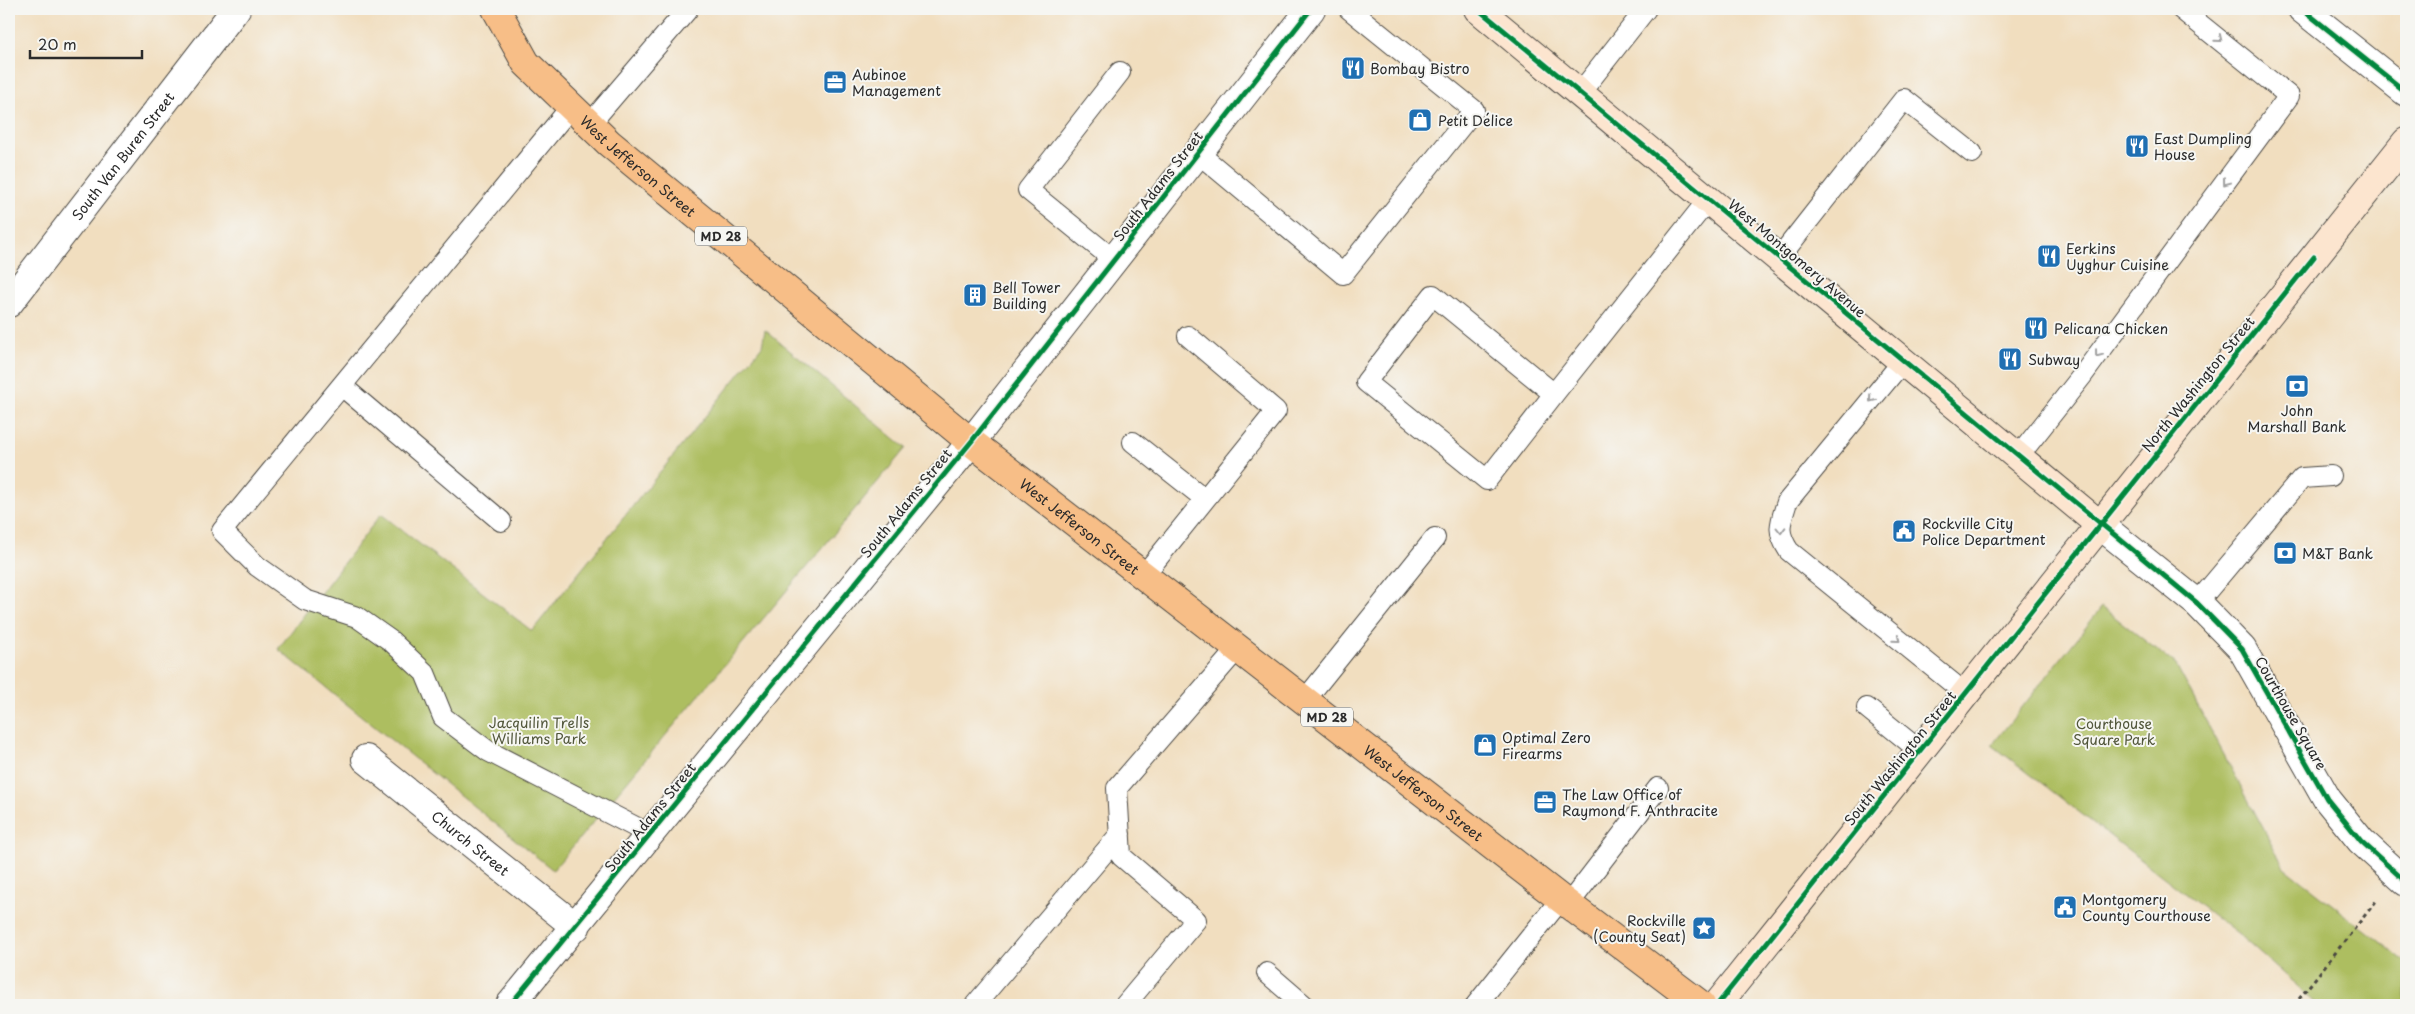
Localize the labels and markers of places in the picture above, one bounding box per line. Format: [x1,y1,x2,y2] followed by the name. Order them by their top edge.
[1340,55,1366,81] restaurant icon: Bombay Bistro
[1370,58,1470,79] place label: Bombay Bistro
[852,64,941,101] place label: Aubinoe Management
[822,69,848,95] office icon: Aubinoe Management
[1407,107,1433,133] shop icon: Petit Délice
[1438,110,1513,131] place label: Petit Délice
[2154,128,2252,165] place label: East Dumpling House
[2124,133,2150,159] restaurant icon: East Dumpling House
[2066,238,2169,275] place label: Eerkins Uyghur Cuisine
[2036,243,2062,269] restaurant icon: Eerkins Uyghur Cuisine
[992,277,1061,314] place label: Bell Tower Building
[962,282,988,308] building icon: Bell Tower Building
[2023,315,2049,341] restaurant icon: Pelicana Chicken
[2054,318,2168,339] place label: Pelicana Chicken
[1997,346,2023,372] restaurant icon: Subway
[2028,349,2080,370] place label: Subway
[2284,373,2310,399] bank icon: John Marshall Bank
[2248,400,2347,437] place label: John Marshall Bank
[1922,513,2046,550] place label: Rockville City Police Department
[1891,518,1917,544] public building icon: Rockville City Police Department
[2272,540,2298,566] bank icon: M&T Bank
[2302,543,2374,564] place label: M&T Bank
[1502,727,1591,764] place label: Optimal Zero Firearms
[1472,732,1498,758] shop icon: Optimal Zero Firearms
[1562,784,1718,821] place label: The Law Office of Raymond F. Anthracite
[1532,789,1558,815] office icon: The Law Office of Raymond F. Anthracite
[2082,889,2211,926] place label: Montgomery County Courthouse
[2052,894,2078,920] public building icon: Montgomery County Courthouse
[1593,910,1686,947] place label: Rockville (County Seat)
[1691,915,1717,941] place icon: Rockville (County Seat)

